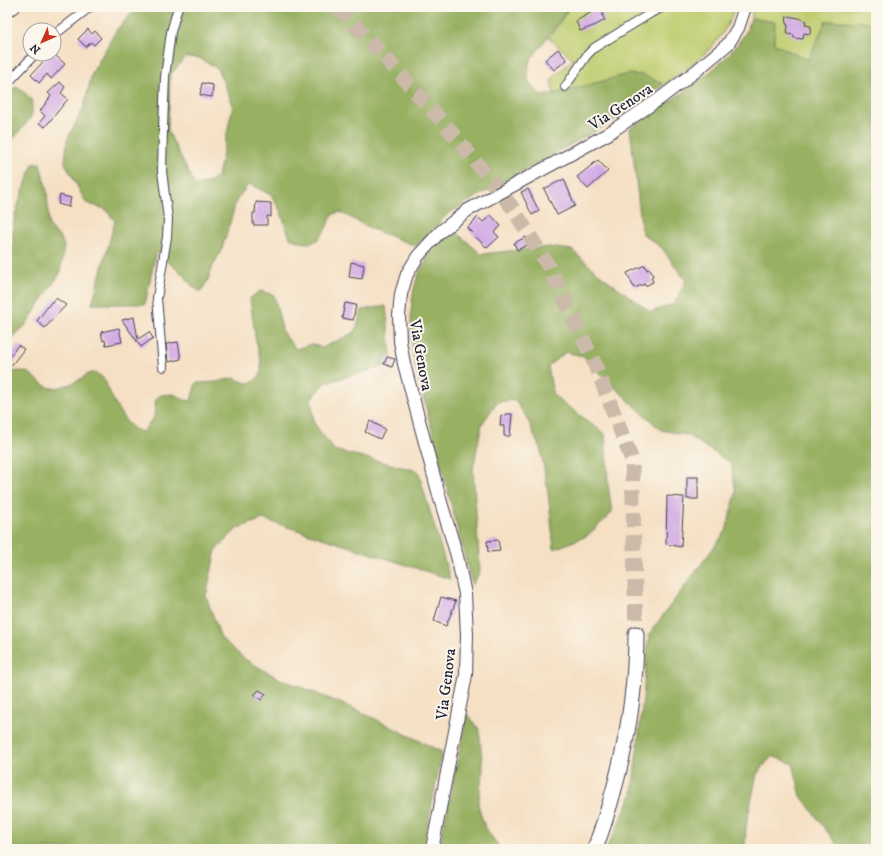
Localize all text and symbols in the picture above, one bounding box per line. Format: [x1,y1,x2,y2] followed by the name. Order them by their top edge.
[22,22,62,62] north arrow
[27,40,44,57] text: N
[584,79,656,135] street label: Via Genova
[405,317,437,393] street label: Via Genova
[432,647,460,722] street label: Via Genova

